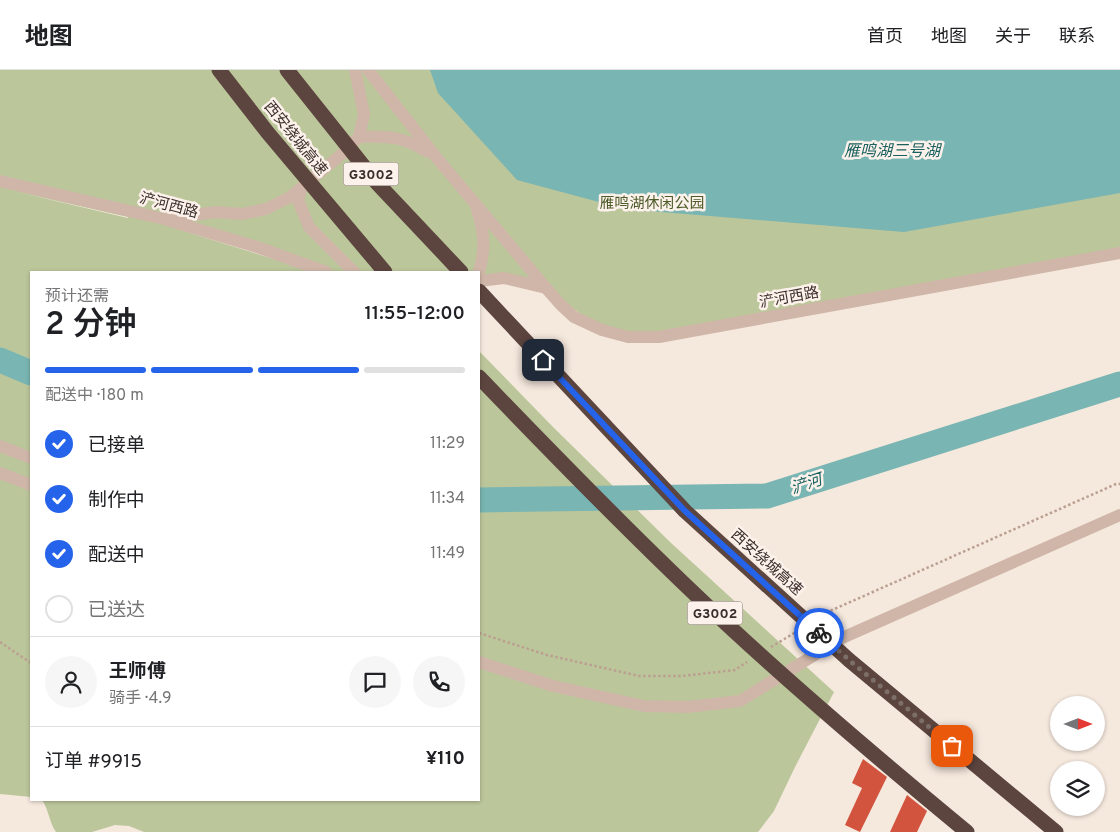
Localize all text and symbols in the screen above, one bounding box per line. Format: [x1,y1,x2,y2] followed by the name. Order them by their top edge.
[25,23,73,53] text: 地图
[867,26,903,49] text: 首页
[931,26,967,49] text: 地图
[995,26,1031,49] text: 关于
[1059,26,1095,49] text: 联系
[259,97,331,180] street label: 西安绕城高速
[844,142,943,162] water label: 雁鸣湖三号湖
[344,162,398,186] road number: G3002
[137,190,200,223] street label: 浐河西路
[599,194,705,214] park label: 雁鸣湖休闲公园
[758,284,820,313] street label: 浐河西路
[45,287,109,307] text: 预计还需
[364,302,465,326] text: 11:55–12:00
[45,306,136,346] text: 2 分钟
[522,339,564,381] pin
[529,346,557,374] icon: home
[45,386,144,406] text: 配送中 · 180 m
[45,430,73,458] icon: check
[88,434,145,458] text: 已接单
[430,434,465,454] text: 11:29
[788,470,828,499] water label: 浐河
[45,485,73,513] icon: check
[88,489,145,513] text: 制作中
[430,489,465,509] text: 11:34
[726,525,806,600] street label: 西安绕城高速
[45,540,73,568] icon: check
[88,544,145,568] text: 配送中
[430,544,465,564] text: 11:49
[88,599,145,623] text: 已送达
[688,602,742,624] road number: G3002
[794,608,844,658] courier
[805,619,833,647] icon: bike
[45,656,97,708] button: person
[349,656,401,708] button: chat
[413,656,465,708] button: phone
[109,660,166,684] text: 王师傅
[109,689,172,709] text: 骑手 · 4.9
[1050,696,1105,751] north arrow
[1050,696,1105,816] map controls
[931,725,973,767] pin
[938,732,966,760] icon: bag
[426,747,465,771] text: ¥110
[45,750,142,774] text: 订单 #9915
[1050,761,1105,816] button: layers

